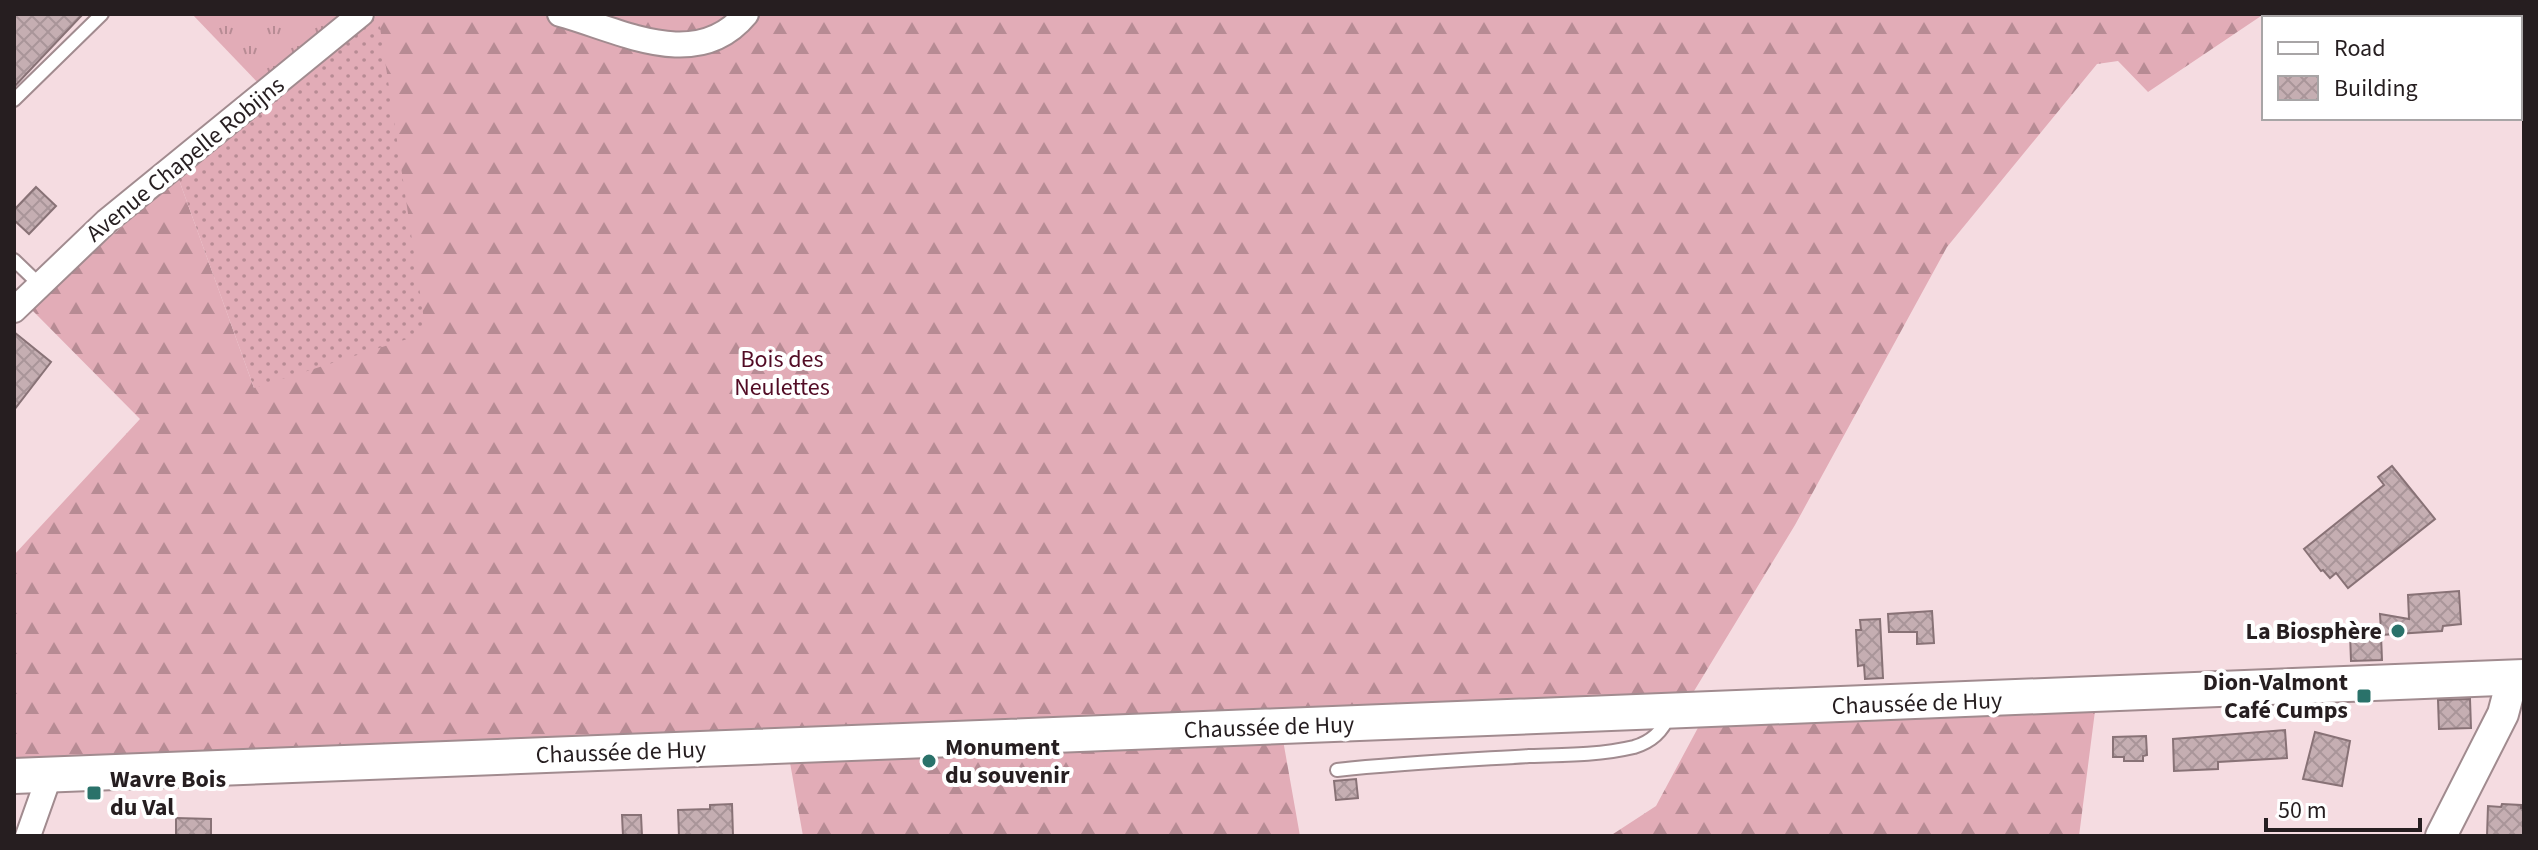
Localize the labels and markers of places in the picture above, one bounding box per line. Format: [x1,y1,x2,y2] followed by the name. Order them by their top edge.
[2246,614,2382,649] place label: La Biosphère
[2389,622,2407,640] marker: La Biosphère
[2203,665,2348,728] place label: Dion-Valmont Café Cumps
[2355,687,2373,705] marker: Dion-Valmont Café Cumps
[945,730,1070,793] place label: Monument du souvenir
[920,752,938,770] marker: Monument du souvenir
[110,762,226,825] place label: Wavre Bois du Val
[85,784,103,802] marker: Wavre Bois du Val

